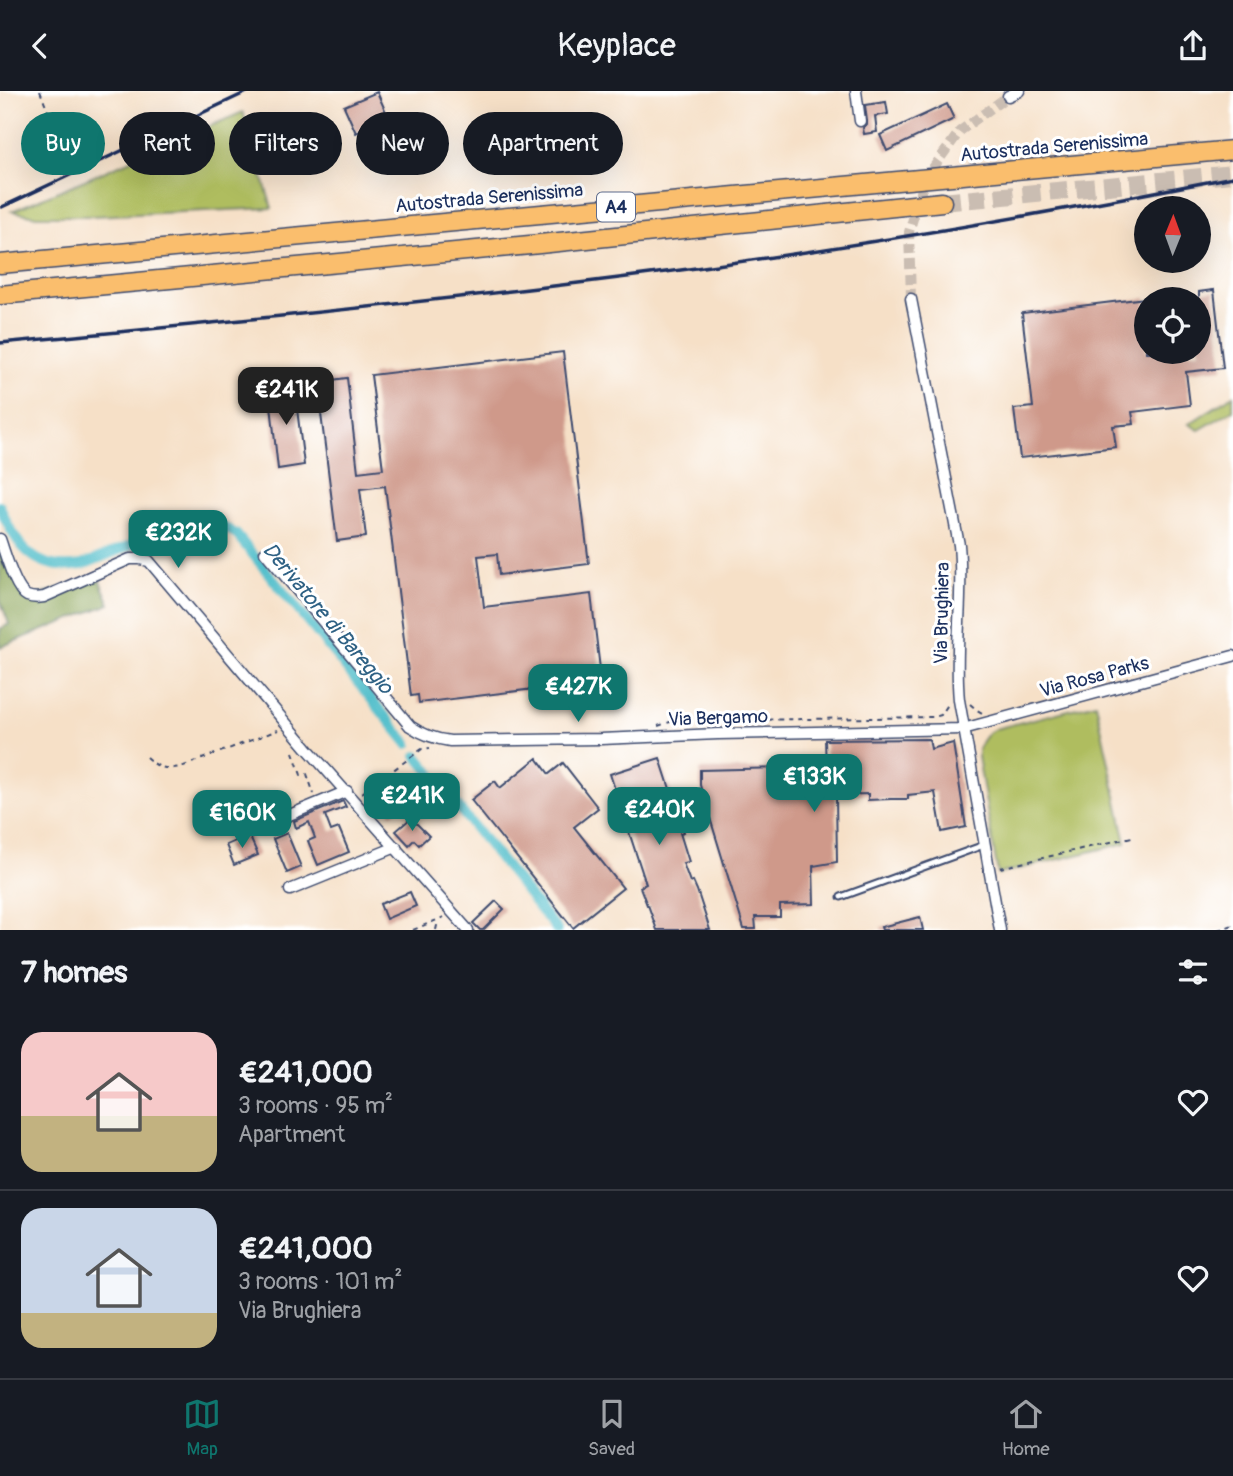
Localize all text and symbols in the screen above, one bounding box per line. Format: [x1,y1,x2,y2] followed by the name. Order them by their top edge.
[557,26,676,66] text: Keyplace
[21,27,59,65] icon: back
[1174,27,1212,65] icon: share
[21,112,105,175] chip: Buy
[119,112,215,175] chip: Rent
[229,112,342,175] chip: Filters
[356,112,449,175] chip: New
[463,112,623,175] chip: Apartment
[959,127,1149,167] street label: Autostrada Serenissima
[394,178,584,218] street label: Autostrada Serenissima
[597,193,635,222] road number: A4
[1134,196,1211,273] north arrow
[1134,196,1211,364] map controls
[1134,287,1211,364] button: locate
[237,367,335,427] pin: €241K
[254,375,318,404] text: €241K
[129,511,227,570] pin: €232K
[145,518,211,547] text: €232K
[256,537,400,701] water label: Derivatore di Bareggio
[929,562,955,664] street label: Via Brughiera
[1037,651,1152,703] street label: Via Rosa Parks
[529,665,627,724] pin: €427K
[544,672,612,701] text: €427K
[668,704,768,732] street label: Via Bergamo
[765,755,863,814] pin: €133K
[782,762,846,791] text: €133K
[363,773,461,833] pin: €241K
[380,781,444,810] text: €241K
[610,787,708,847] pin: €240K
[193,791,291,850] pin: €160K
[624,795,694,824] text: €240K
[208,798,276,827] text: €160K
[1174,953,1212,991] icon: filters
[21,954,128,991] text: 7 homes
[238,1054,373,1091] text: €241,000
[77,1060,161,1144] icon: home
[1174,1083,1212,1121] icon: heart
[238,1091,393,1120] text: 3 rooms · 95 m²
[238,1120,345,1149] text: Apartment
[238,1230,373,1267] text: €241,000
[77,1236,161,1320] icon: home
[1174,1259,1212,1297] icon: heart
[238,1267,402,1296] text: 3 rooms · 101 m²
[238,1296,362,1325] text: Via Brughiera
[183,1395,221,1461] tab: Map
[588,1395,635,1461] tab: Saved
[1002,1395,1050,1461] tab: Home

